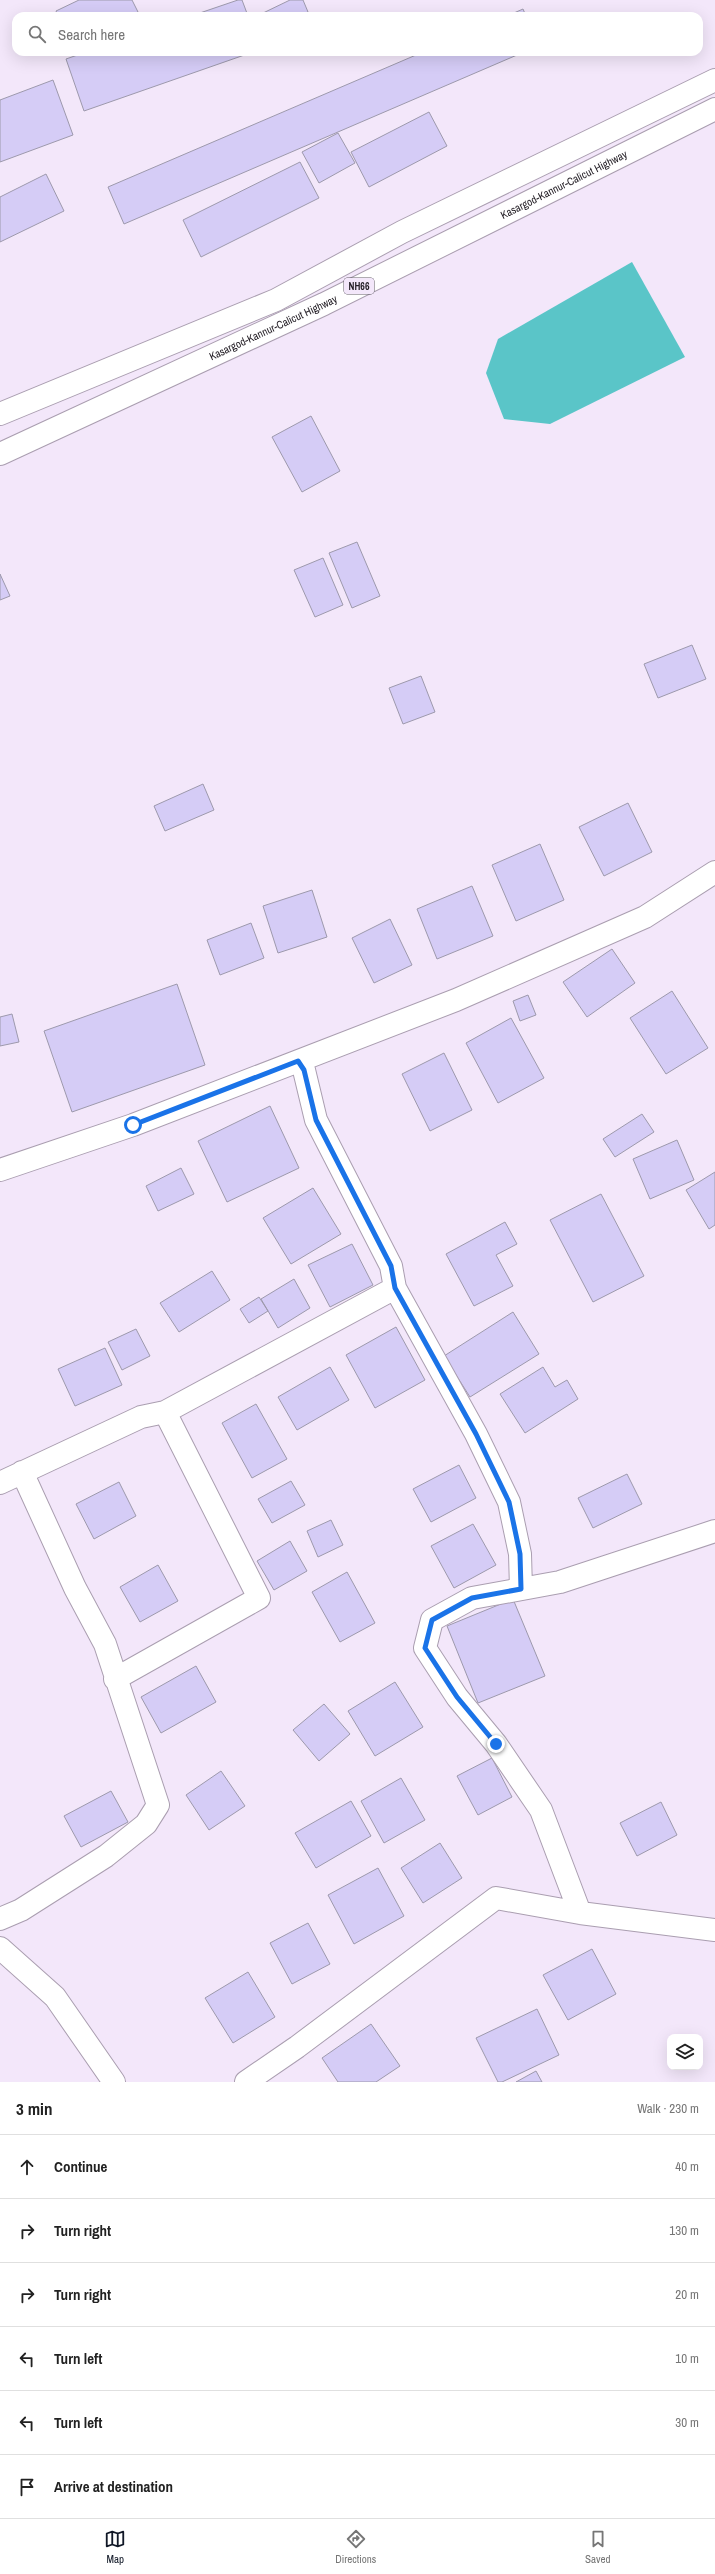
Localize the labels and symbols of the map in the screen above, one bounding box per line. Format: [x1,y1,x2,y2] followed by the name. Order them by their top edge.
[498,147,630,222] street label: Kasargod-Kannur-Calicut Highway
[344,278,374,294] road number: NH66
[207,291,340,363] street label: Kasargod-Kannur-Calicut Highway
[124,1116,142,1134] route start
[487,1735,505,1753] route end

